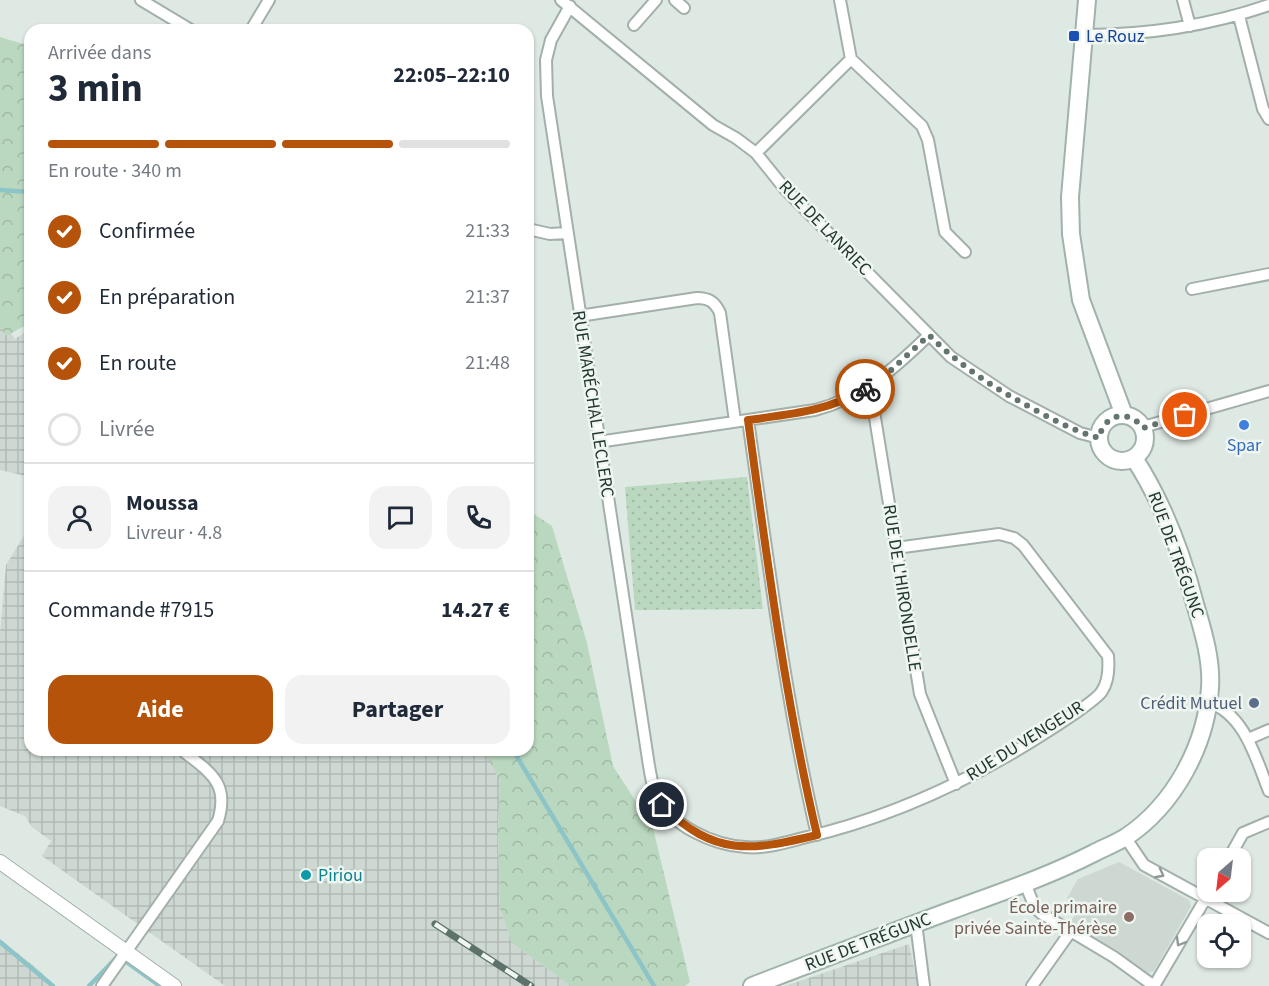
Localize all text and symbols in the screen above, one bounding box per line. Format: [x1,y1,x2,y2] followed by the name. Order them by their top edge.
[1086,24,1145,49] place label: Le Rouz
[1067,29,1081,43] marker: Le Rouz
[48,39,151,67] text: Arrivée dans
[393,59,510,91] text: 22:05–22:10
[48,61,143,117] text: 3 min
[48,157,182,185] text: En route · 340 m
[773,175,877,281] street label: RUE DE LANRIEC
[48,215,81,248] icon: check
[99,215,195,247] text: Confirmée
[465,217,510,245] text: 21:33
[48,281,81,314] icon: check
[99,281,235,313] text: En préparation
[465,283,510,311] text: 21:37
[566,309,620,499] street label: RUE MARÉCHAL LECLERC
[48,347,81,380] icon: check
[99,347,176,379] text: En route
[465,349,510,377] text: 21:48
[835,359,895,419] courier
[849,373,882,406] icon: bike
[1159,389,1210,440] pin
[1168,398,1201,431] icon: bag
[99,413,155,445] text: Livrée
[1237,418,1251,432] marker: Spar
[1227,433,1262,458] place label: Spar
[48,486,111,549] button: person
[369,486,432,549] button: chat
[447,486,510,549] button: phone
[126,487,199,519] text: Moussa
[1141,488,1211,622] street label: RUE DE TRÉGUNC
[876,503,928,673] street label: RUE DE L'HIRONDELLE
[126,519,222,547] text: Livreur · 4.8
[48,594,214,626] text: Commande #7915
[441,594,510,626] text: 14.27 €
[48,675,273,744] button: Aide
[285,675,510,744] button: Partager
[1140,691,1242,716] place label: Crédit Mutuel
[962,695,1088,787] street label: RUE DU VENGEUR
[1247,696,1261,710] marker: Crédit Mutuel
[636,779,687,830] pin
[645,788,678,821] icon: home
[1197,848,1251,902] north arrow
[1197,848,1251,968] map controls
[318,863,363,888] place label: Piriou
[1154,867,1164,878] one-way arrow
[299,868,313,882] marker: Piriou
[954,895,1117,941] place label: École primaire privée Sainte-Thérèse
[801,906,935,978] street label: RUE DE TRÉGUNC
[1122,910,1136,924] marker: École primaire privée Sainte-Thérèse
[1197,914,1251,968] button: locate
[1176,936,1187,946] one-way arrow

